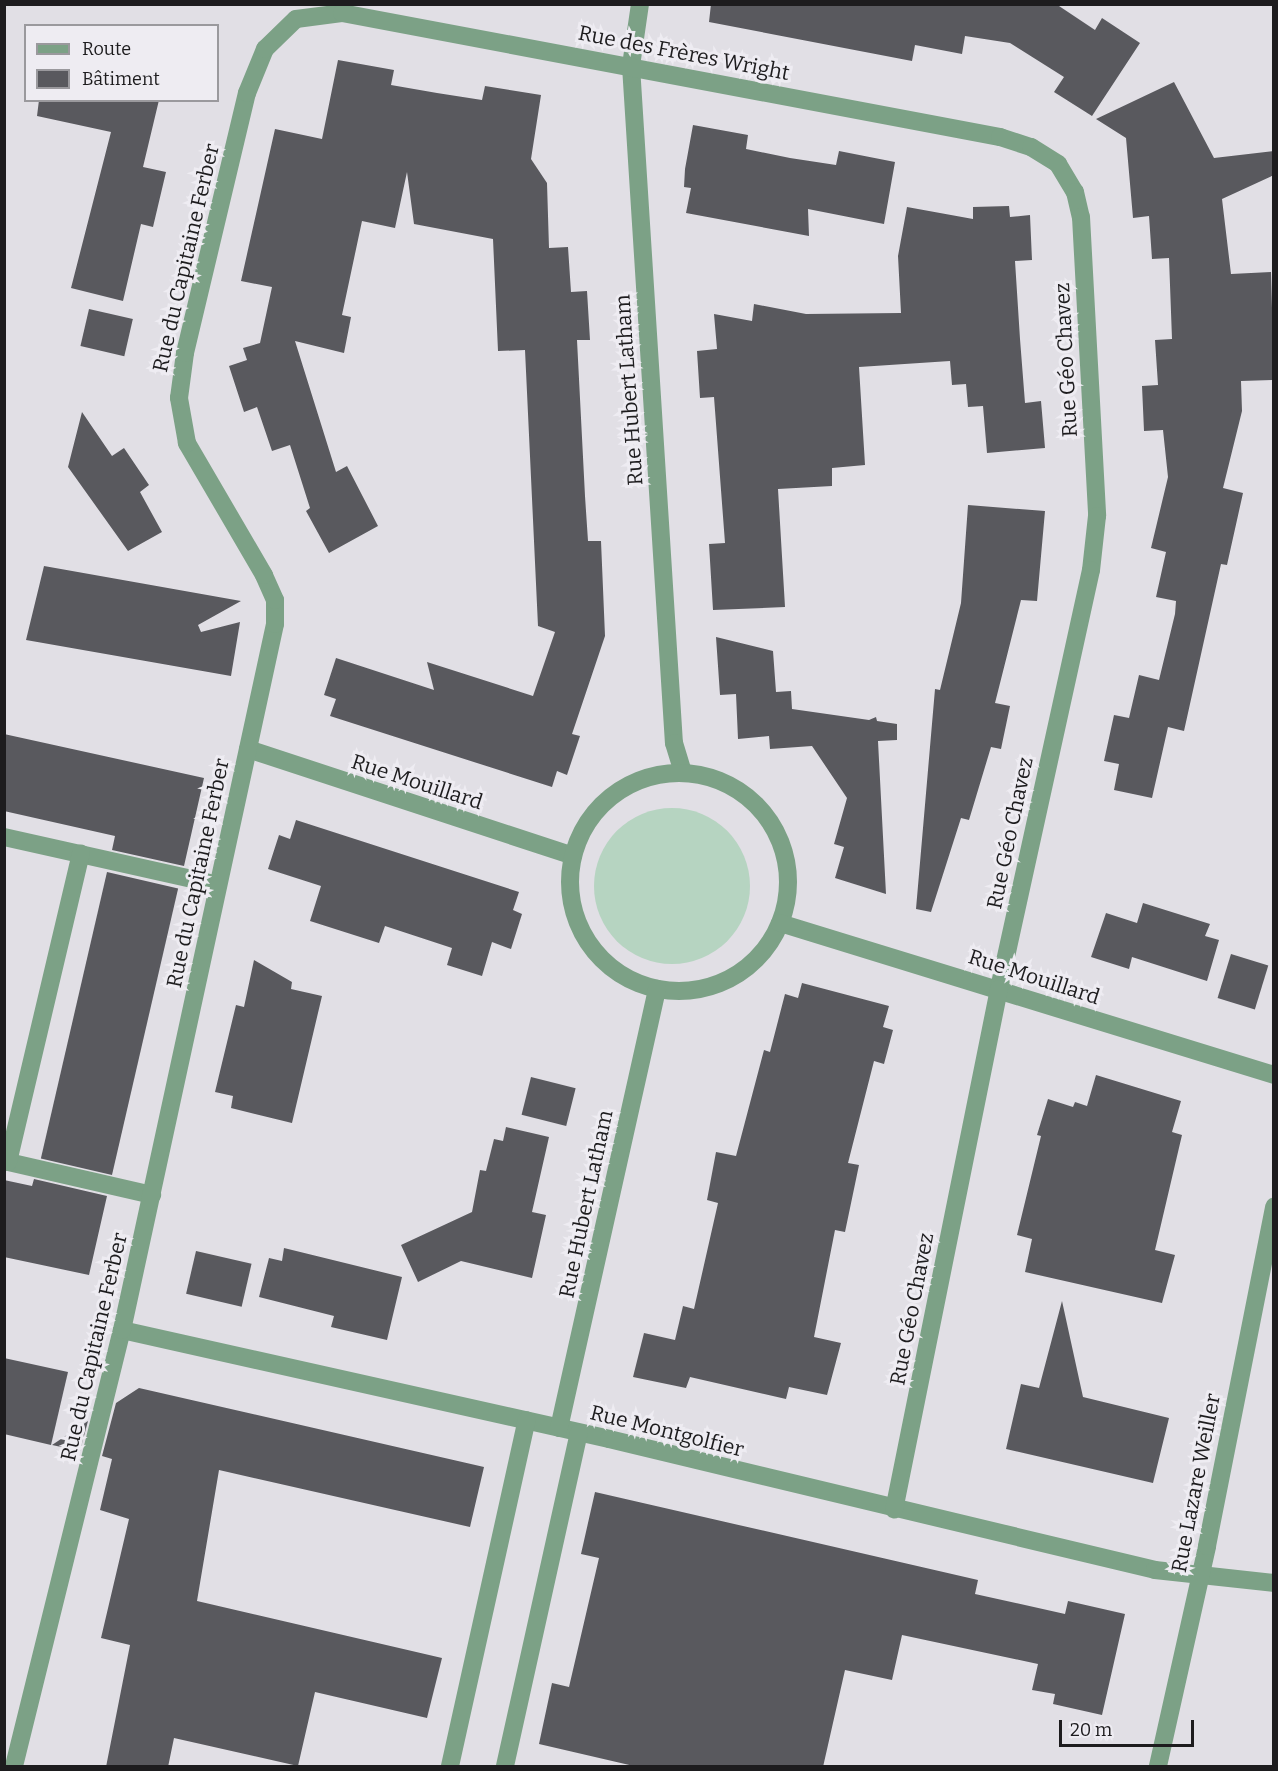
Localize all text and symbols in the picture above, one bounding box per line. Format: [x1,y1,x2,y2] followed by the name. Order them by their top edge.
[576,20,792,86] street label: Rue des Frères Wright
[24,24,219,102] legend
[82,38,131,60] text: Route
[82,68,160,90] text: Bâtiment
[147,141,225,375] street label: Rue du Capitaine Ferber
[1049,282,1083,438] street label: Rue Géo Chavez
[610,294,648,486] street label: Rue Hubert Latham
[348,749,486,815] street label: Rue Mouillard
[982,755,1038,911] street label: Rue Géo Chavez
[161,756,235,990] street label: Rue du Capitaine Ferber
[965,944,1103,1010] street label: Rue Mouillard
[554,1108,618,1300] street label: Rue Hubert Latham
[55,1230,133,1464] street label: Rue du Capitaine Ferber
[885,1231,939,1387] street label: Rue Géo Chavez
[1166,1391,1226,1575] street label: Rue Lazare Weiller
[588,1400,746,1462] street label: Rue Montgolfier
[1062,1708,1197,1746] scale bar
[1070,1719,1112,1741] text: 20 m

